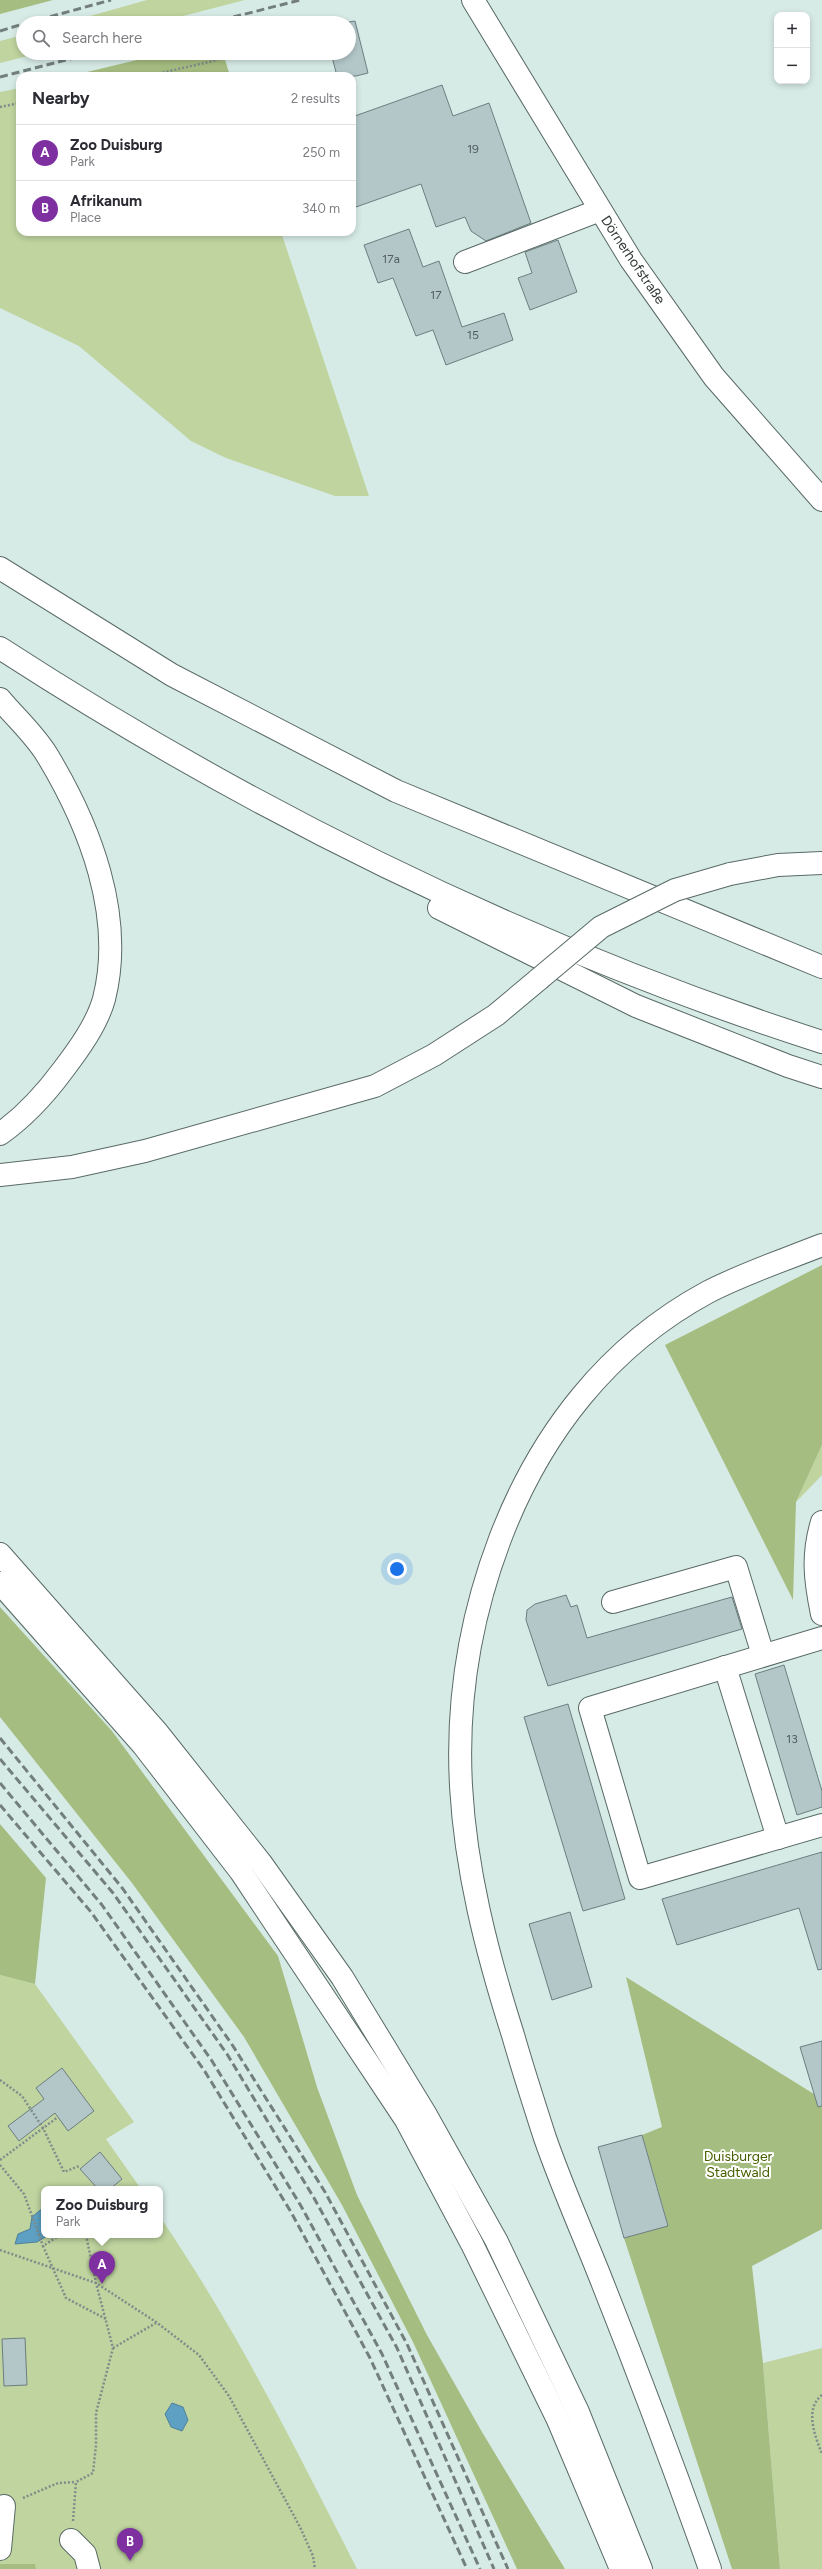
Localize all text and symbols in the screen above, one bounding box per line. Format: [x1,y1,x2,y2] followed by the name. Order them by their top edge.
[774,12,810,84] map controls
[774,12,810,48] button: +
[16,16,356,60] search box
[30,27,52,49] icon: search
[62,29,142,47] text: Search here
[774,48,810,84] button: −
[32,88,90,108] text: Nearby
[291,91,340,106] text: 2 results
[70,136,163,154] text: Zoo Duisburg
[467,142,479,156] house number: 19
[40,145,50,160] text: A
[303,145,340,160] text: 250 m
[70,154,95,169] text: Park
[70,192,142,210] text: Afrikanum
[41,201,49,216] text: B
[302,201,340,216] text: 340 m
[70,210,101,225] text: Place
[597,213,669,308] street label: Dörnerhofstraße
[382,252,400,266] house number: 17a
[430,288,442,302] house number: 17
[467,328,479,342] house number: 15
[387,1559,407,1579] your location
[786,1732,798,1746] house number: 13
[704,2148,773,2181] park label: Duisburger Stadtwald
[41,2186,163,2238] popup
[56,2196,148,2214] text: Zoo Duisburg
[56,2214,80,2229] text: Park
[89,2251,115,2284] pin: A
[117,2528,143,2561] pin: B

